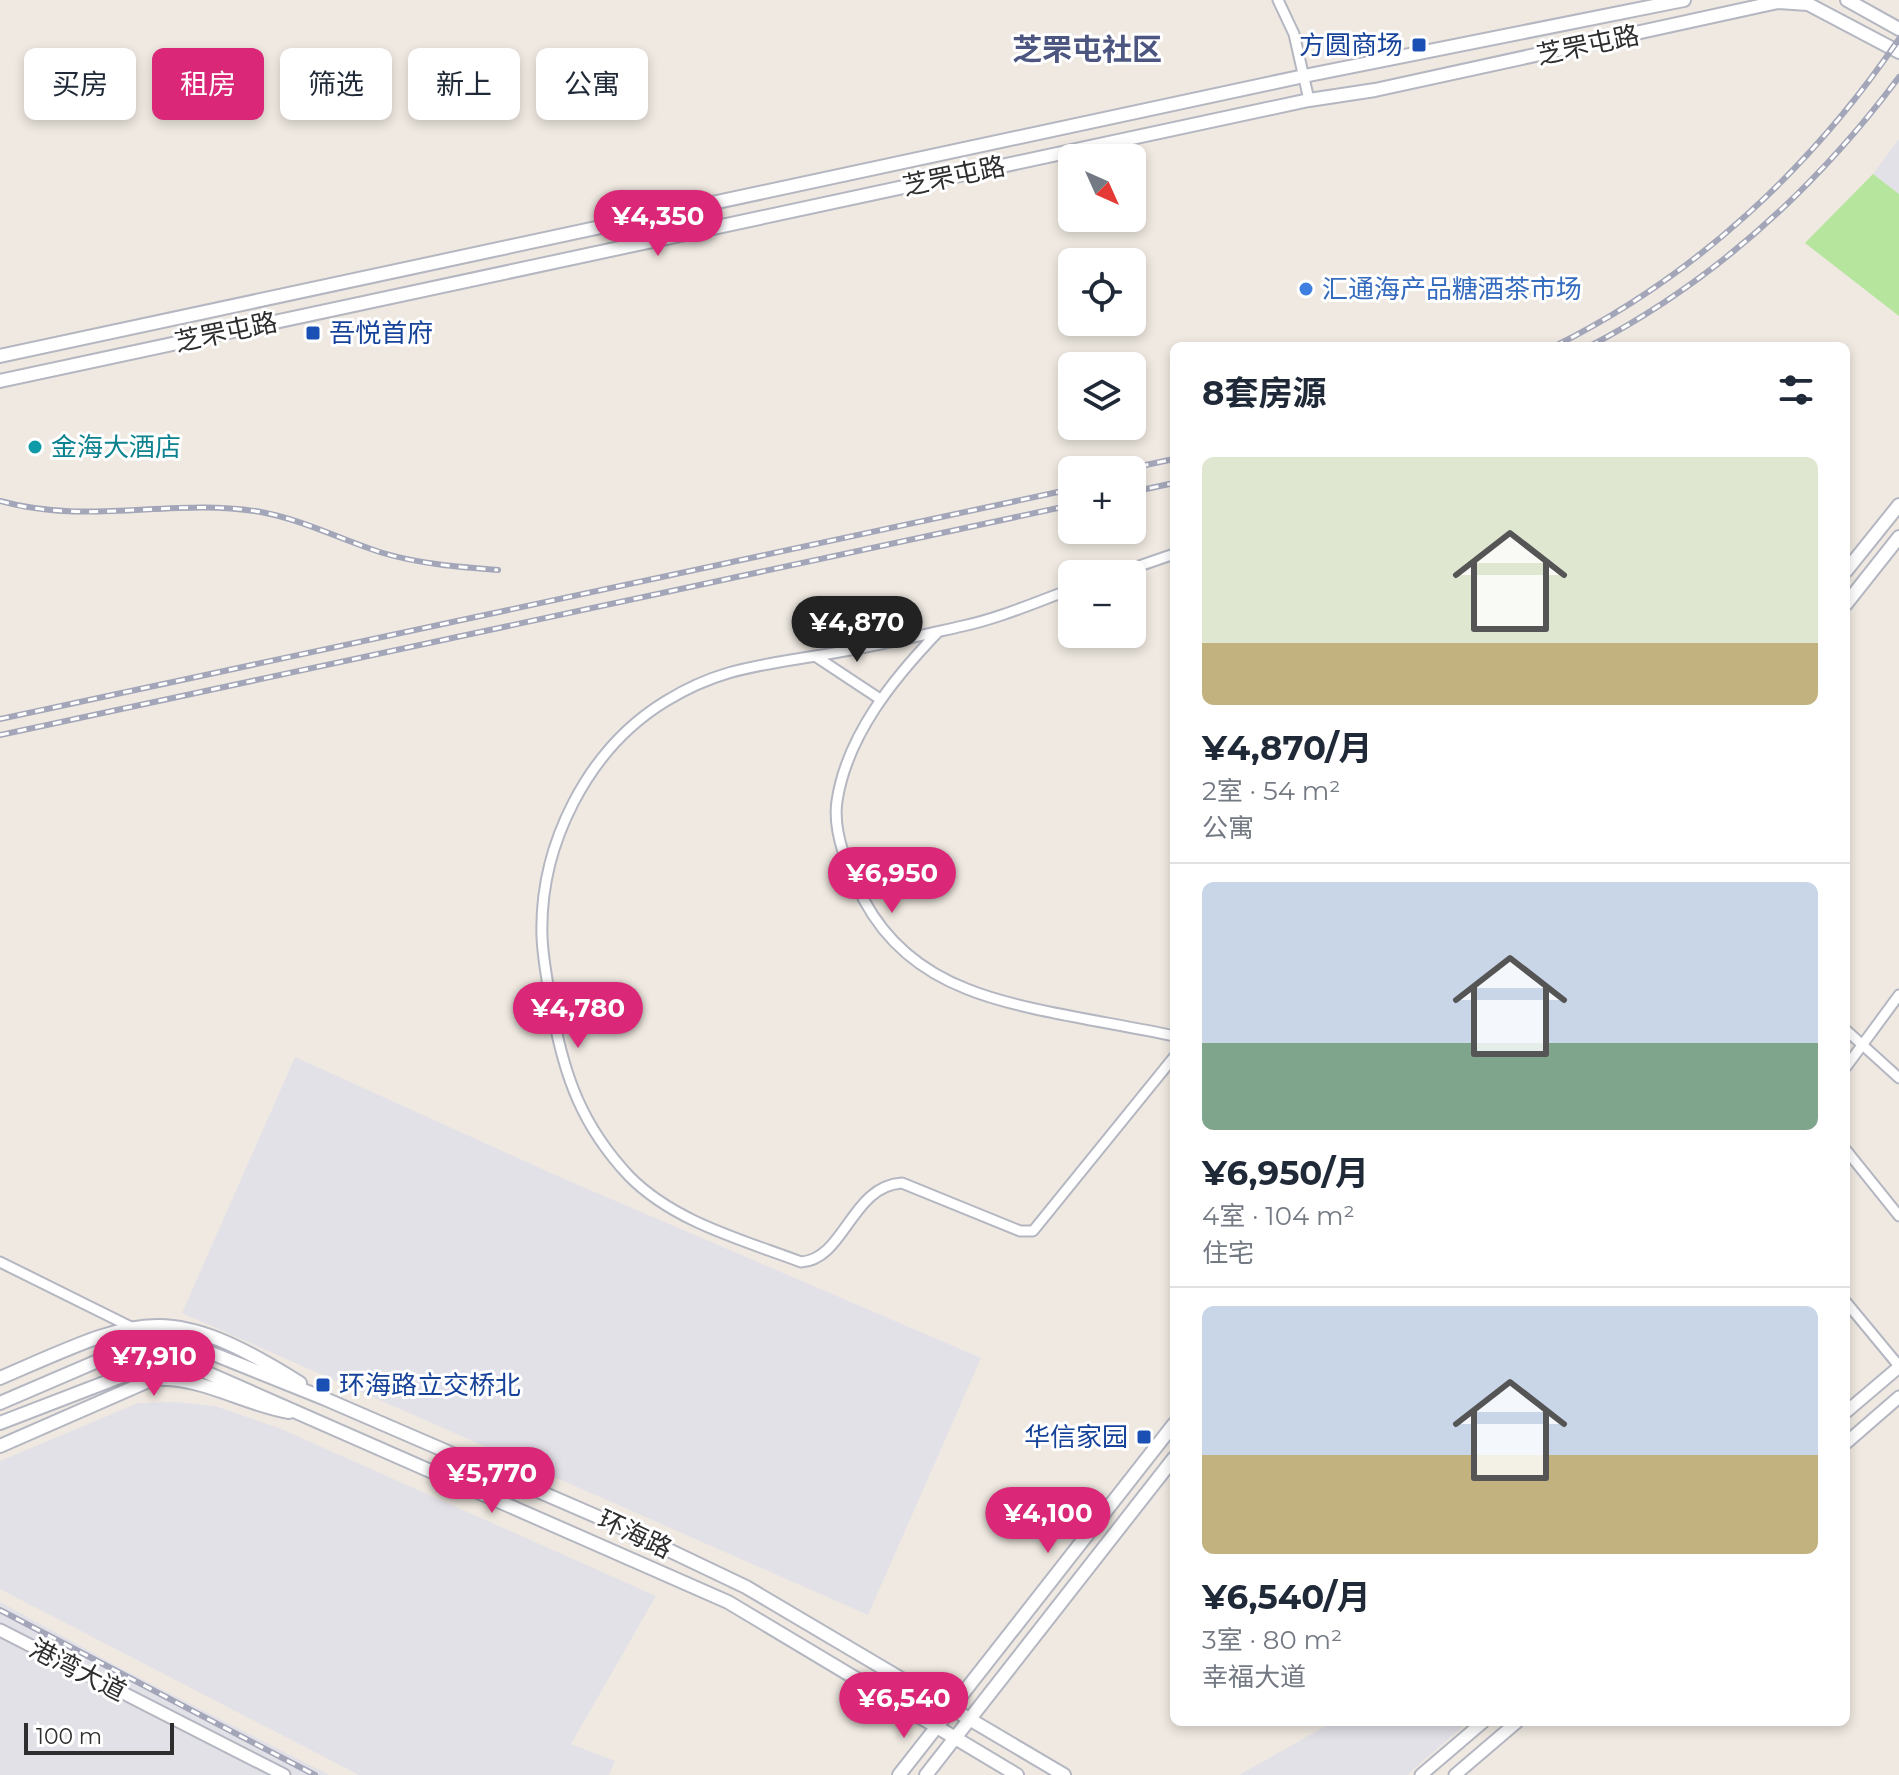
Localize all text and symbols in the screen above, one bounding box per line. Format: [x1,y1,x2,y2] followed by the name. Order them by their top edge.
[1534,19,1642,71] street label: 芝罘屯路
[1299,29,1403,61] place label: 方圆商场
[1012,31,1162,68] district label: 芝罘屯社区
[1410,36,1428,54] marker: 方圆商场
[24,48,136,120] chip: 买房
[152,48,264,120] chip: 租房
[280,48,392,120] chip: 筛选
[408,48,520,120] chip: 新上
[536,48,648,120] chip: 公寓
[1058,144,1146,232] north arrow
[1058,144,1146,648] map controls
[900,150,1008,202] street label: 芝罘屯路
[593,190,723,258] pin: ¥4,350
[612,200,704,232] text: ¥4,350
[1058,248,1146,336] button: locate
[1322,273,1582,305] place label: 汇通海产品糖酒茶市场
[1297,280,1315,298] marker: 汇通海产品糖酒茶市场
[172,306,280,358] street label: 芝罘屯路
[329,317,433,349] place label: 吾悦首府
[304,324,322,342] marker: 吾悦首府
[1058,352,1146,440] button: layers
[1774,368,1818,412] icon: filters
[1202,372,1326,414] text: 8套房源
[51,431,181,463] place label: 金海大酒店
[26,438,44,456] marker: 金海大酒店
[1058,456,1146,544] button: +
[1438,509,1582,653] icon: home
[1058,560,1146,648] button: −
[792,596,922,664] pin: ¥4,870
[810,606,904,638] text: ¥4,870
[1202,727,1373,769] text: ¥4,870/月
[1202,775,1340,807] text: 2室 · 54 m²
[1202,812,1254,844] text: 公寓
[827,847,957,915] pin: ¥6,950
[846,857,938,889] text: ¥6,950
[1438,934,1582,1078] icon: home
[513,982,643,1050] pin: ¥4,780
[531,992,625,1024] text: ¥4,780
[1202,1152,1369,1194] text: ¥6,950/月
[1202,1200,1355,1232] text: 4室 · 104 m²
[1202,1237,1254,1269] text: 住宅
[89,1330,219,1398] pin: ¥7,910
[111,1340,197,1372] text: ¥7,910
[1438,1358,1582,1502] icon: home
[339,1369,521,1401] place label: 环海路立交桥北
[314,1376,332,1394] marker: 环海路立交桥北
[1024,1421,1128,1453] place label: 华信家园
[1135,1428,1153,1446] marker: 华信家园
[427,1447,557,1515] pin: ¥5,770
[447,1457,537,1489] text: ¥5,770
[983,1487,1113,1555] pin: ¥4,100
[1003,1497,1093,1529] text: ¥4,100
[593,1503,677,1565] street label: 环海路
[1202,1576,1371,1618] text: ¥6,540/月
[1202,1624,1342,1656] text: 3室 · 80 m²
[24,1632,132,1708] street label: 港湾大道
[1202,1661,1306,1693] text: 幸福大道
[839,1672,969,1740] pin: ¥6,540
[857,1682,951,1714] text: ¥6,540
[24,1719,174,1755] scale bar
[36,1723,102,1750] text: 100 m

